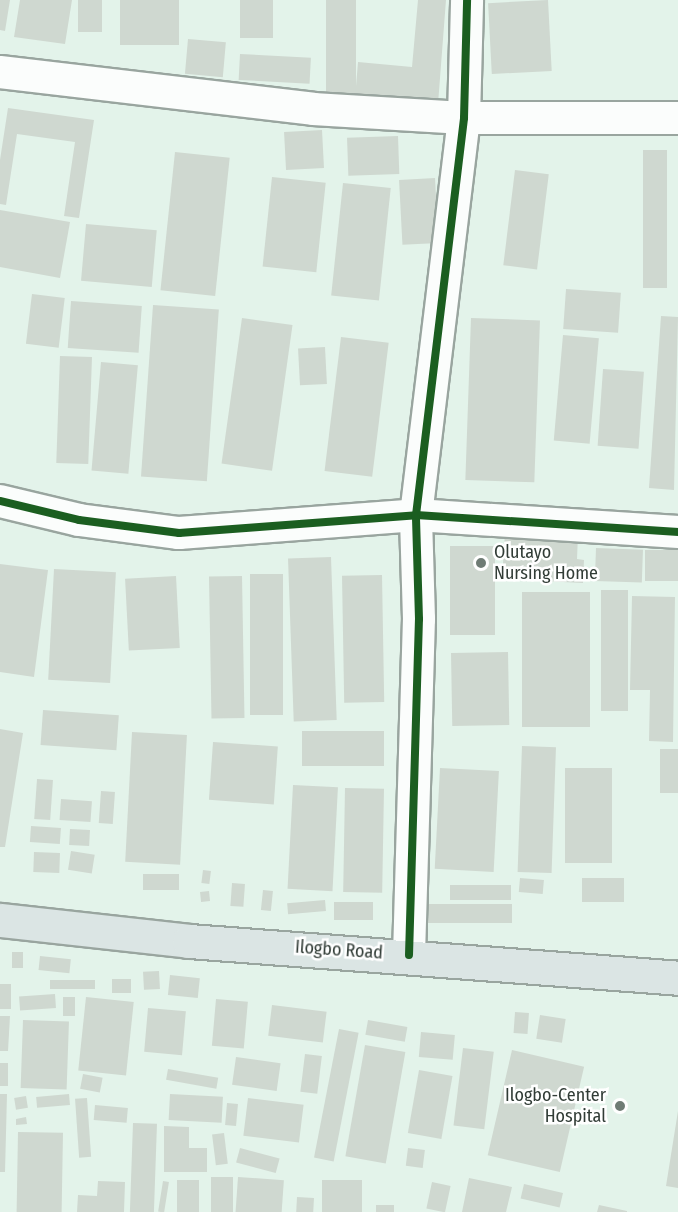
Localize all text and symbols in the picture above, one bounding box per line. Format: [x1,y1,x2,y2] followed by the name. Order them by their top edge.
[494,542,598,584] place label: Olutayo Nursing Home
[472,554,490,572] marker: Olutayo Nursing Home
[294,936,384,964] street label: Ilogbo Road
[505,1085,606,1128] place label: Ilogbo-Center Hospital
[611,1097,629,1115] marker: Ilogbo-Center Hospital

